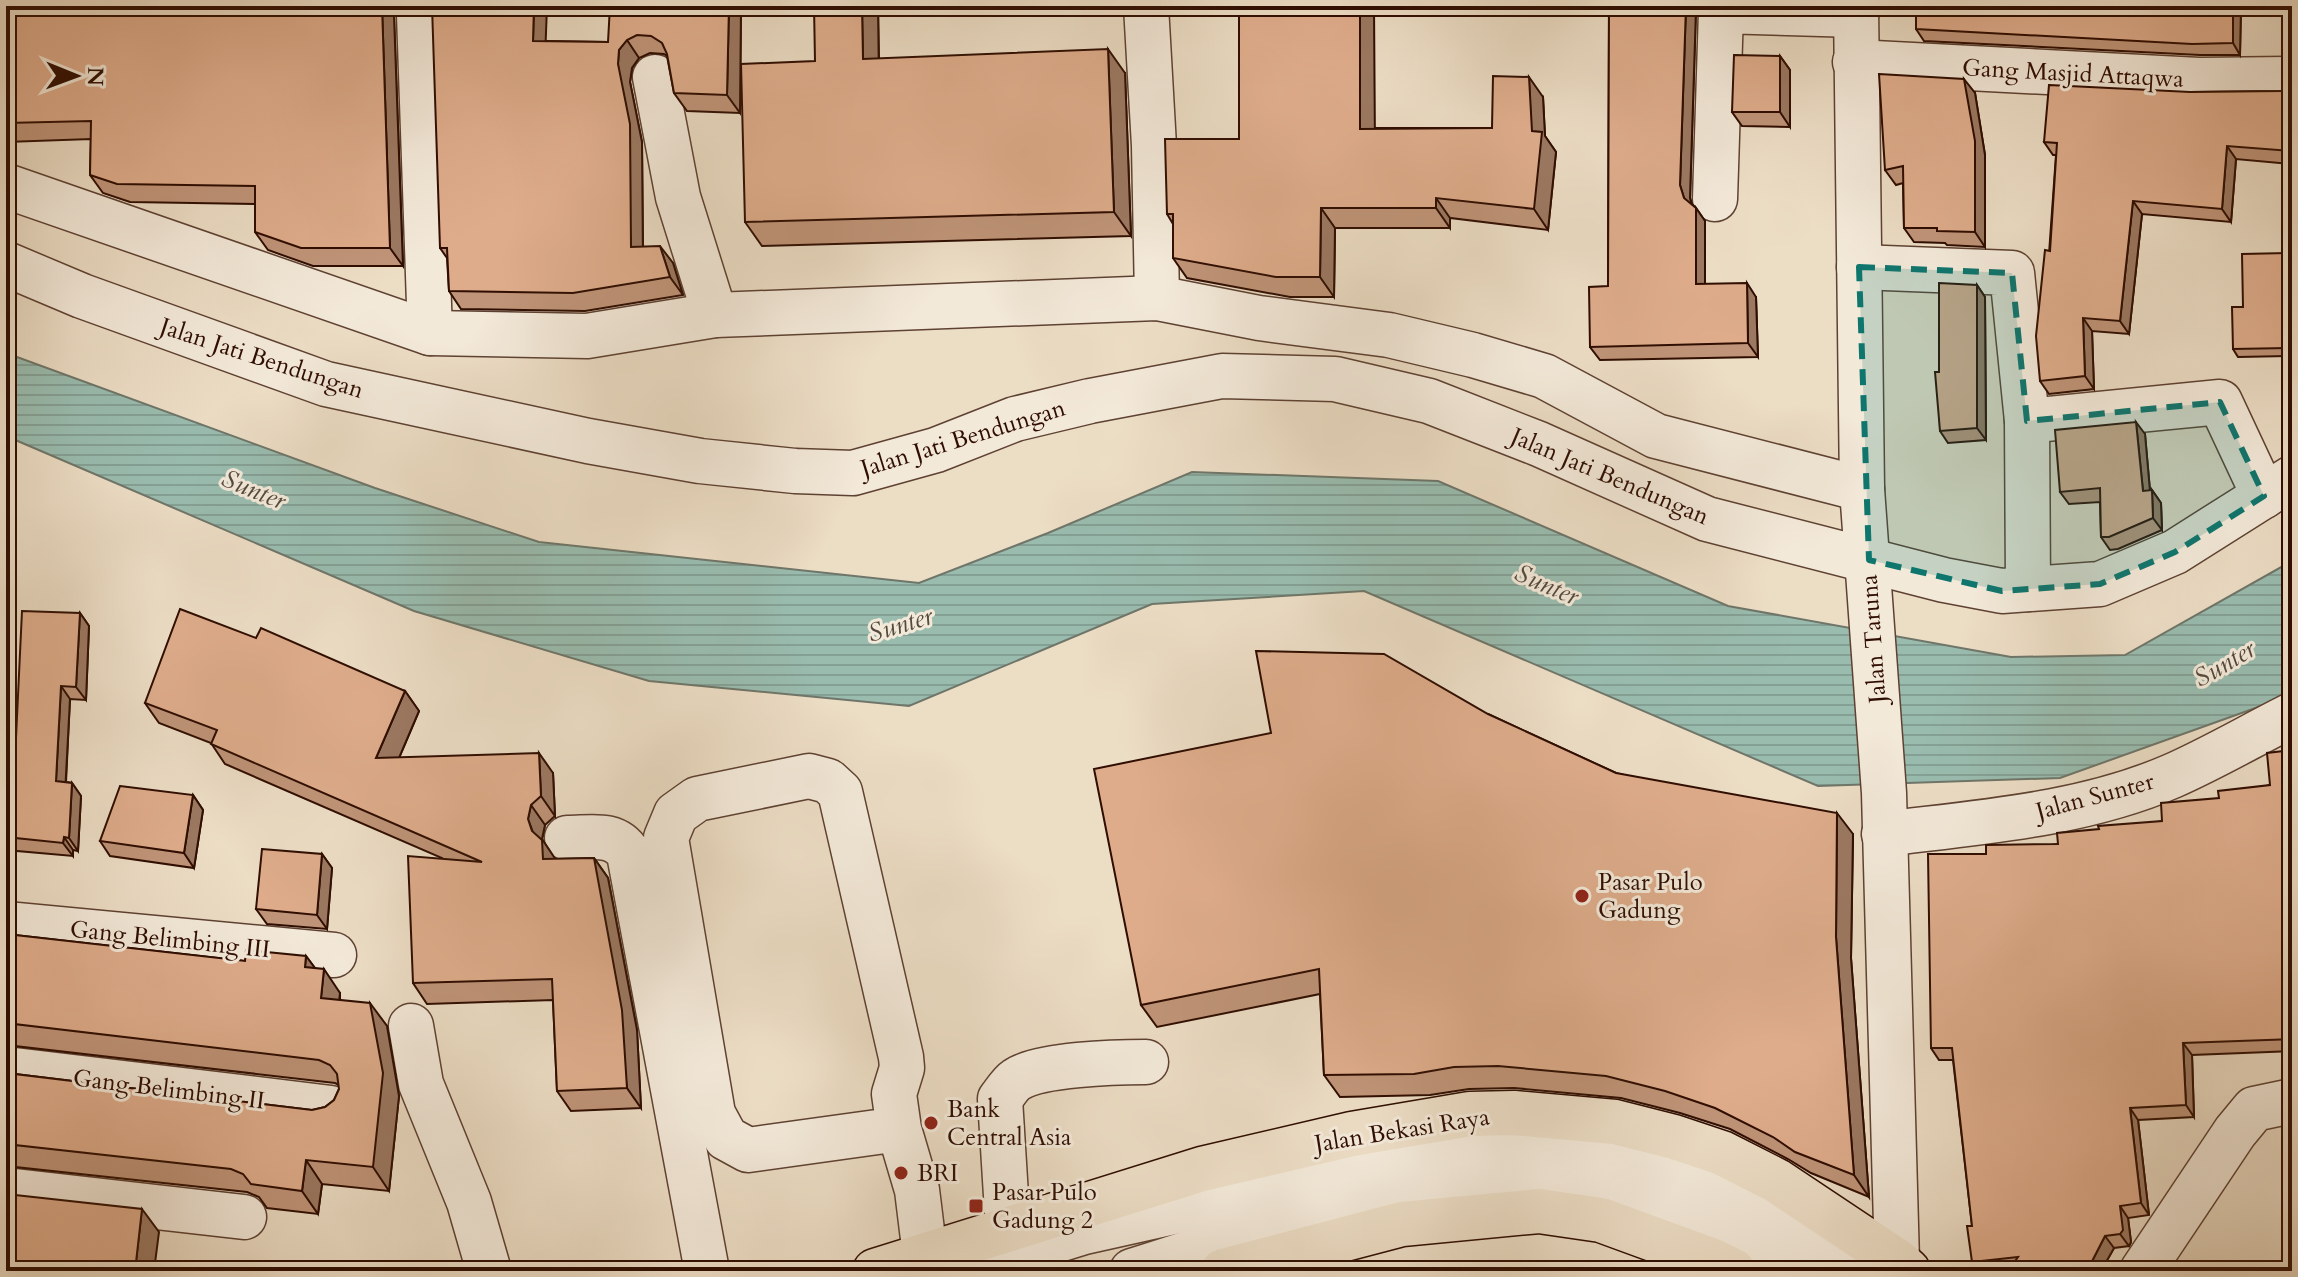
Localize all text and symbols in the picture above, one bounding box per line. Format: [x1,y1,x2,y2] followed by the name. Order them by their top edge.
[36,36,116,116] north arrow
[1961,51,2185,96] street label: Gang Masjid Attaqwa
[80,67,110,86] text: N
[153,309,368,407] street label: Jalan Jati Bendungan
[854,392,1070,486] street label: Jalan Jati Bendungan
[1503,419,1714,533] street label: Jalan Jati Bendungan
[217,461,292,519] water label: Sunter
[1509,555,1586,614] water label: Sunter
[1852,573,1895,707] street label: Jalan Taruna
[863,598,938,651] water label: Sunter
[2187,631,2263,695] water label: Sunter
[2029,765,2158,829] street label: Jalan Sunter
[1598,866,1703,927] place label: Pasar Pulo Gadung
[1573,887,1591,905] marker: Pasar Pulo Gadung
[68,913,272,966] street label: Gang Belimbing III
[71,1061,267,1118] street label: Gang Belimbing II
[947,1093,1072,1154] place label: Bank Central Asia
[1309,1100,1493,1161] street label: Jalan Bekasi Raya
[922,1114,940,1132] marker: Bank Central Asia
[917,1157,958,1190] place label: BRI
[892,1164,910,1182] marker: BRI
[992,1176,1097,1237] place label: Pasar Pulo Gadung 2
[967,1197,985,1215] marker: Pasar Pulo Gadung 2

